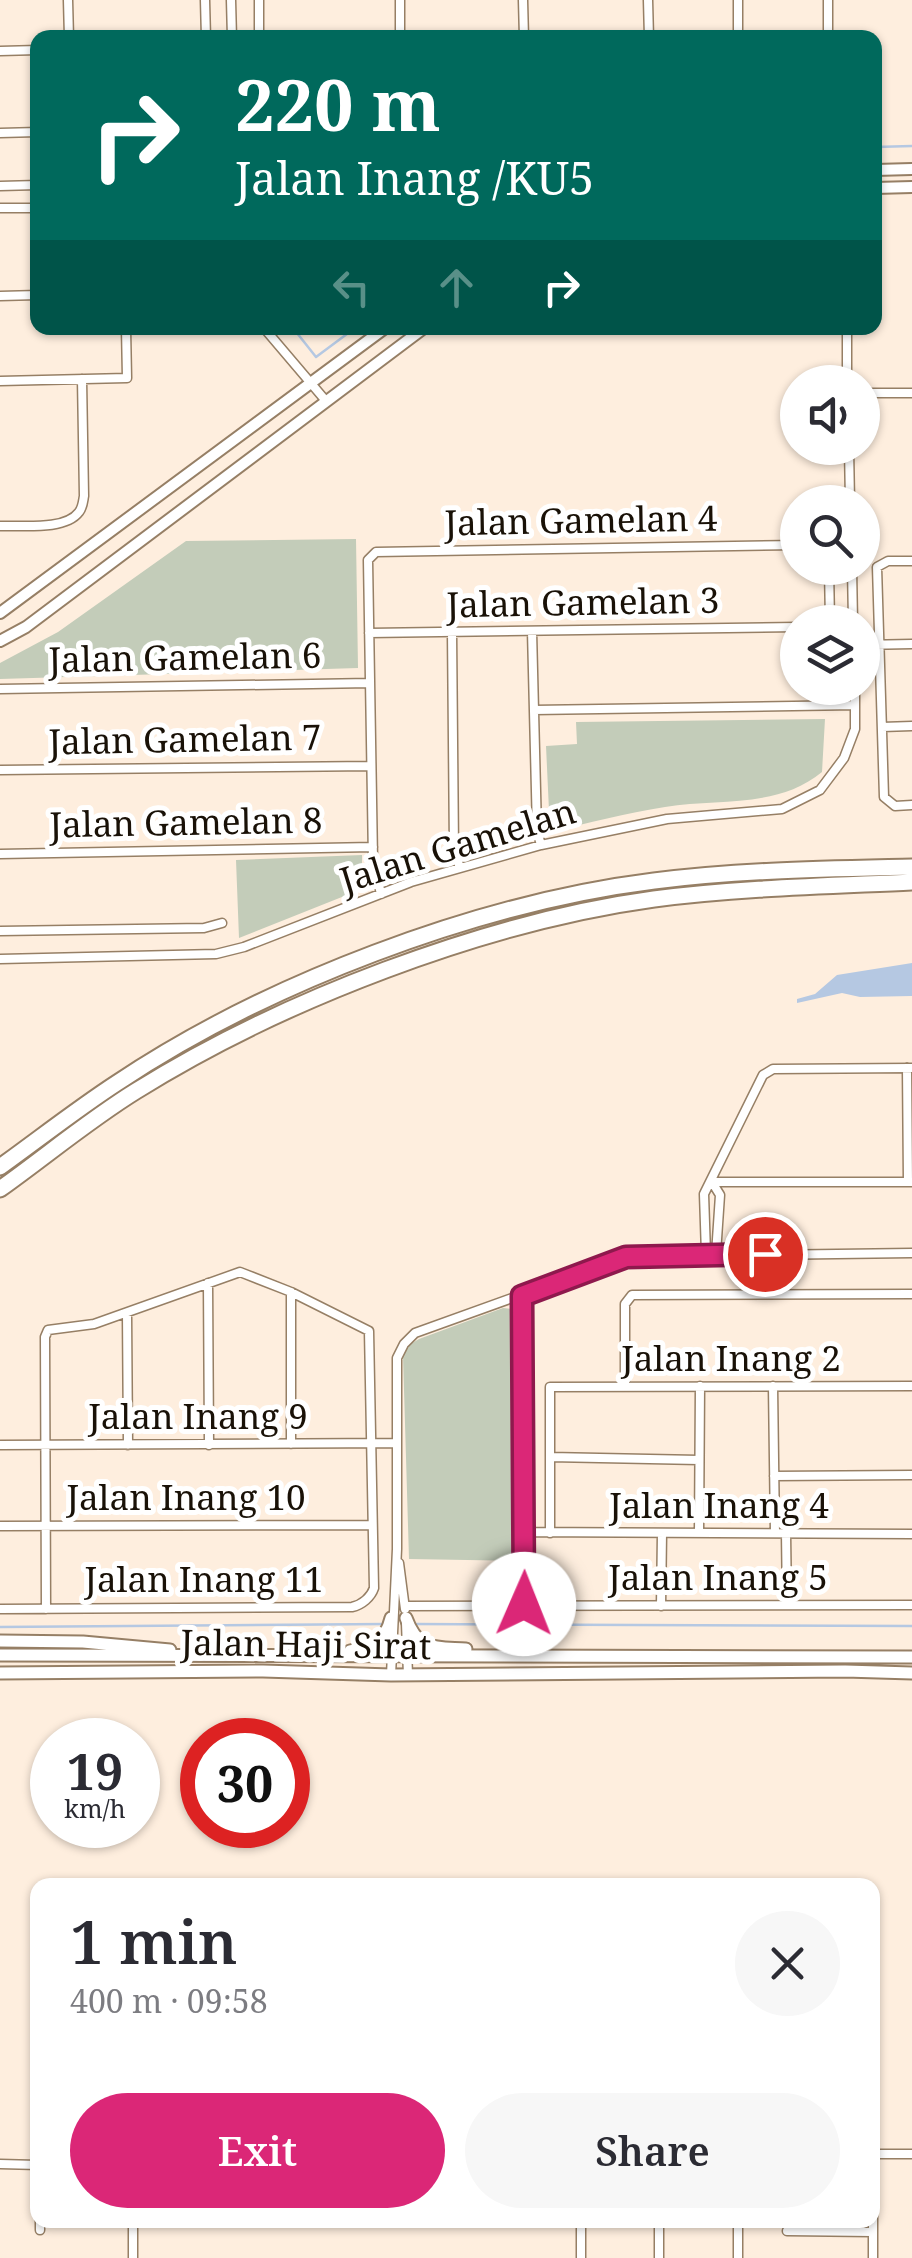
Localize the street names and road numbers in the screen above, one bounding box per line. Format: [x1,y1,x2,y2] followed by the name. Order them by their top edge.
[443,494,718,545] street label: Jalan Gamelan 4
[445,576,720,627] street label: Jalan Gamelan 3
[47,631,322,682] street label: Jalan Gamelan 6
[47,713,322,764] street label: Jalan Gamelan 7
[333,786,581,903] street label: Jalan Gamelan
[48,796,323,847] street label: Jalan Gamelan 8
[620,1334,841,1381] street label: Jalan Inang 2
[87,1392,308,1439] street label: Jalan Inang 9
[65,1473,306,1520] street label: Jalan Inang 10
[608,1481,829,1528] street label: Jalan Inang 4
[607,1553,828,1600] street label: Jalan Inang 5
[83,1555,324,1602] street label: Jalan Inang 11
[179,1618,432,1669] street label: Jalan Haji Sirat

